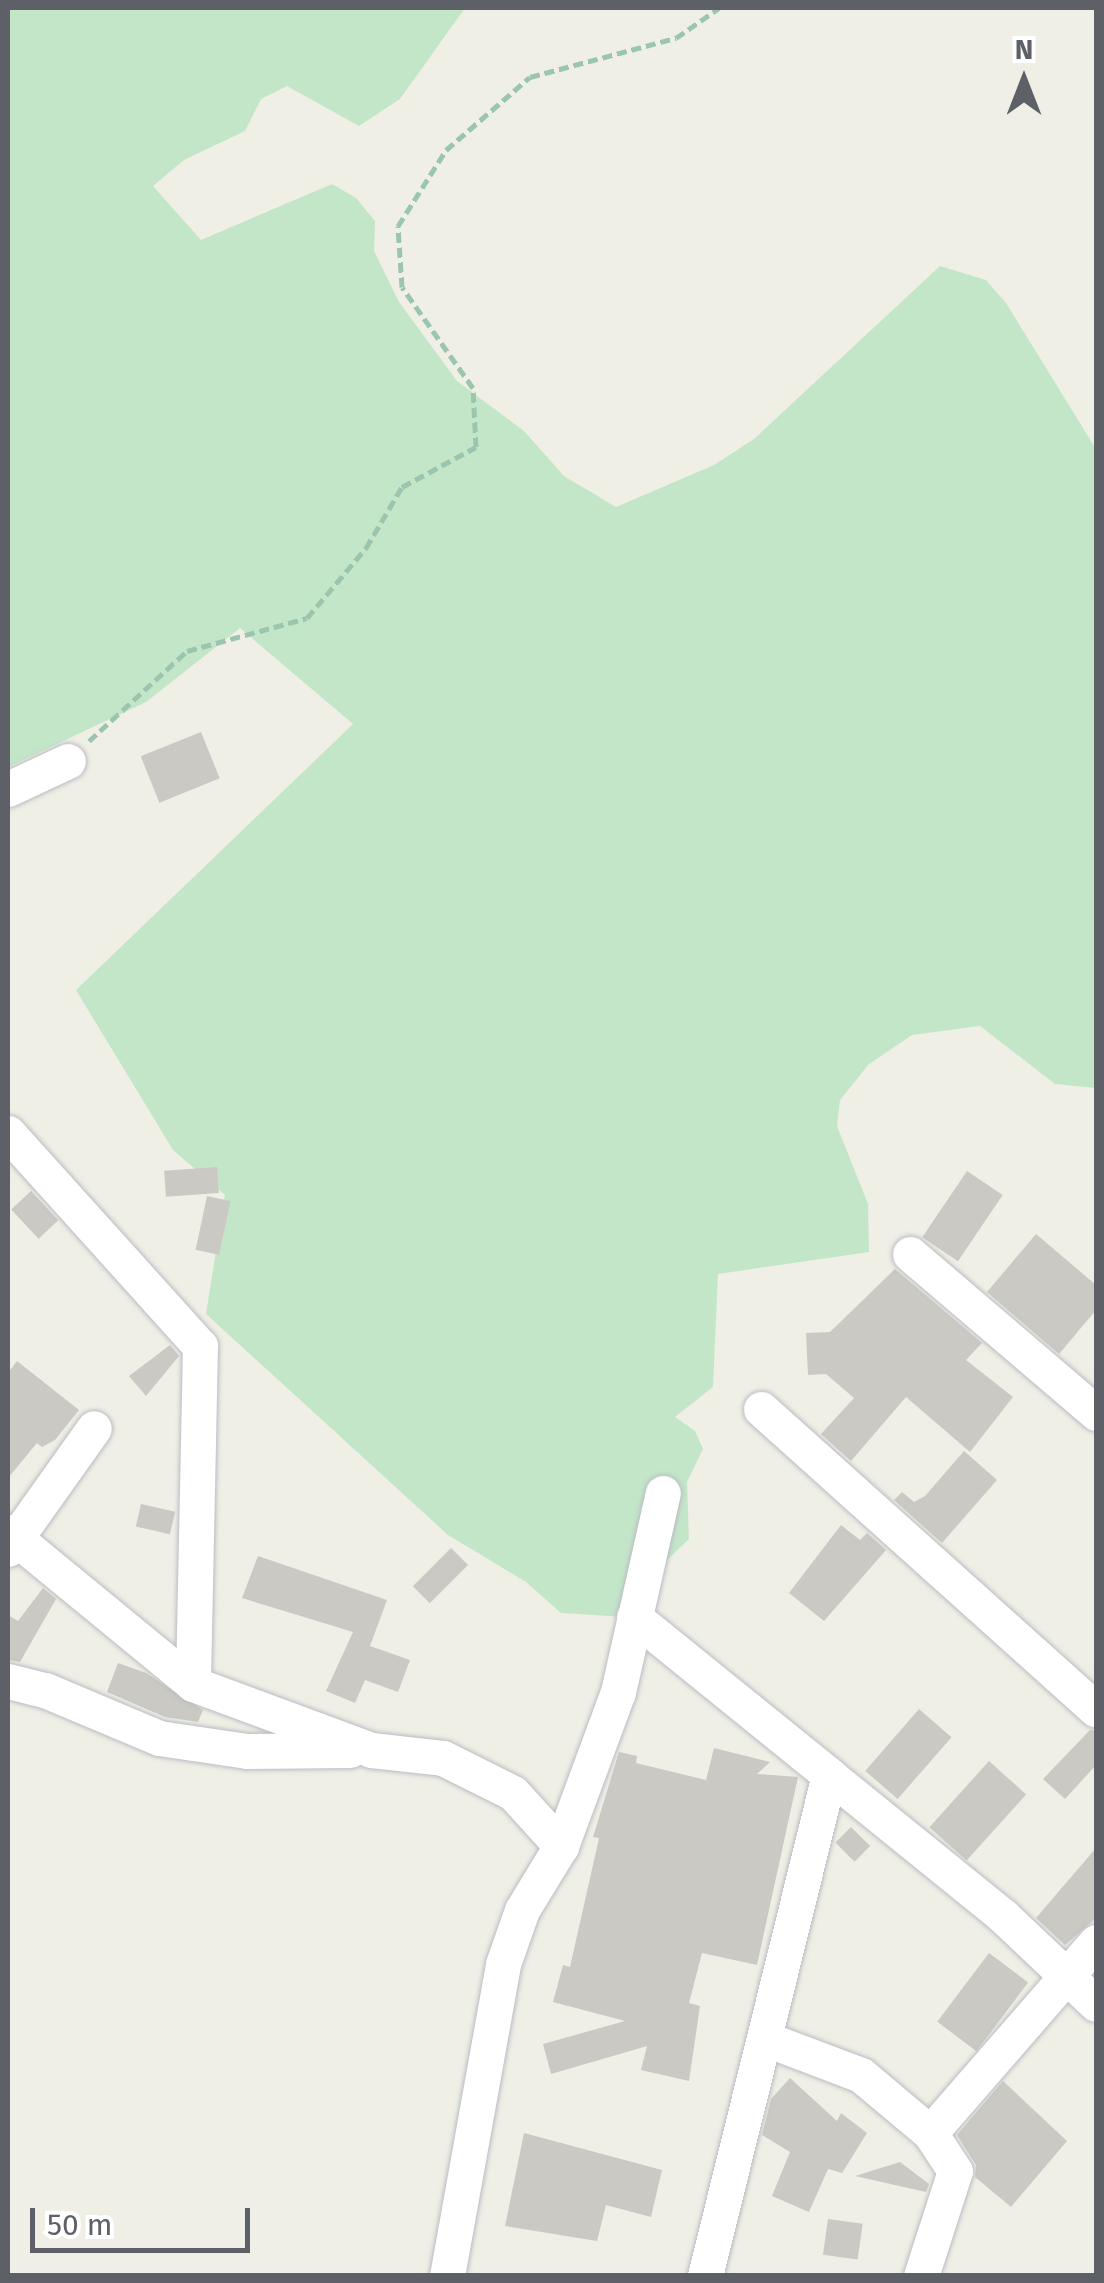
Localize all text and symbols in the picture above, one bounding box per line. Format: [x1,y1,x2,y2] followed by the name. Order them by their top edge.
[974,30,1074,130] north arrow
[1015,33,1033,66] text: N
[35,2188,255,2250] scale bar
[47,2207,112,2243] text: 50 m

